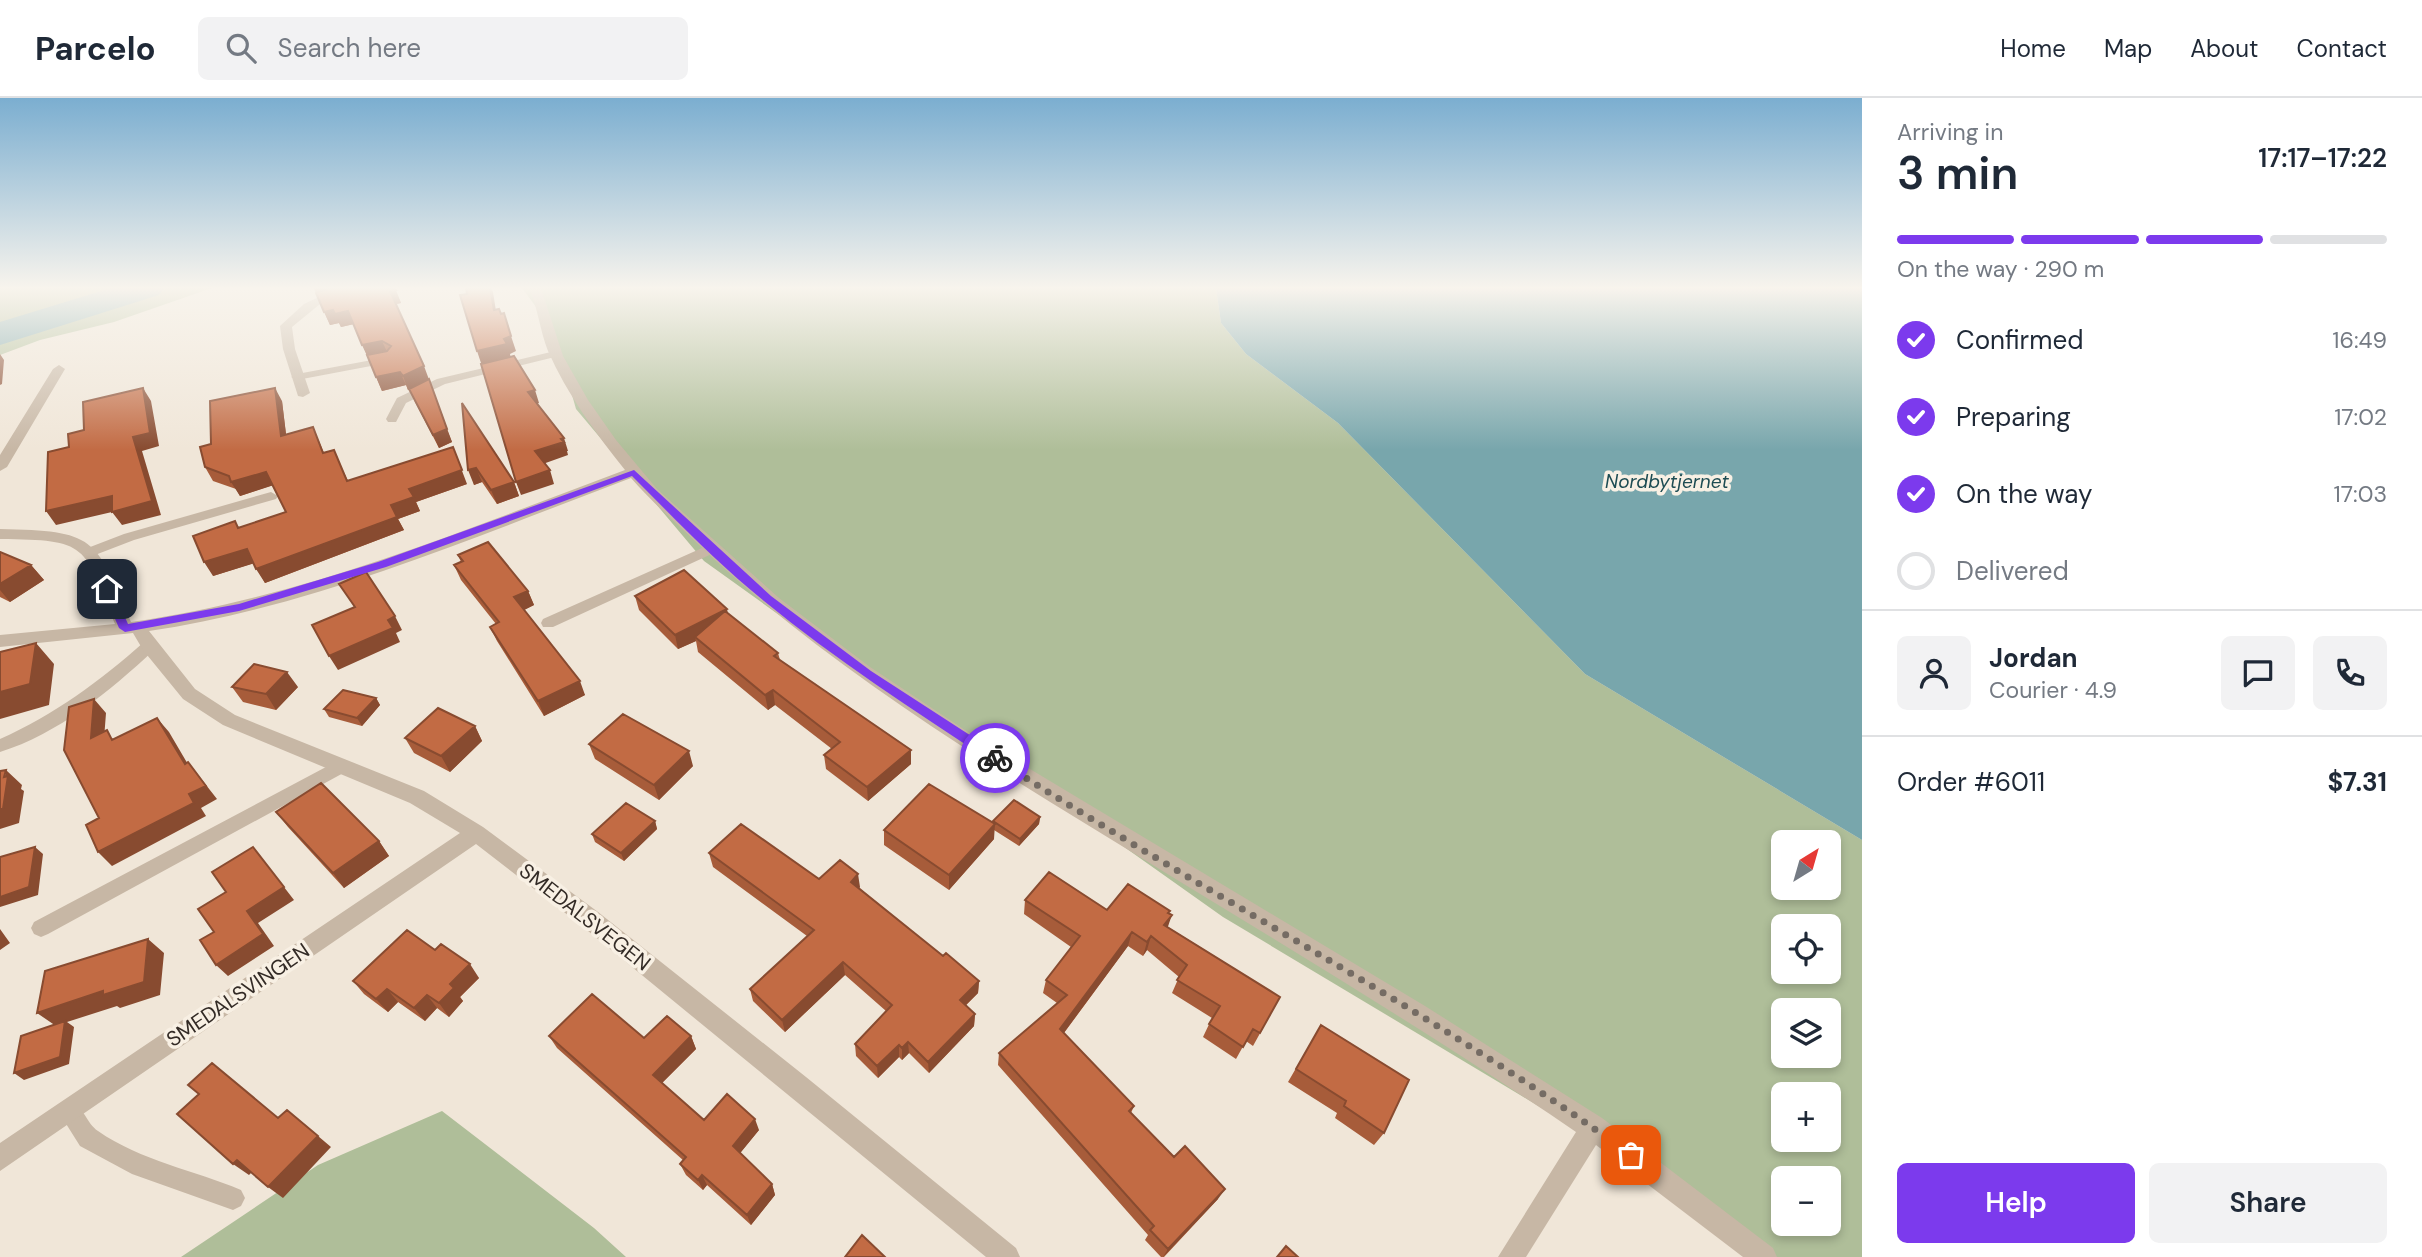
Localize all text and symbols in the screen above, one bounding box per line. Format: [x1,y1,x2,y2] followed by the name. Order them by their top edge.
[198,17,688,80] search box
[35,27,156,70] text: Parcelo
[222,29,260,67] icon: search
[278,31,421,65] text: Search here
[2000,33,2066,64] text: Home
[2104,33,2152,64] text: Map
[2190,33,2259,64] text: About
[2297,33,2387,64] text: Contact
[1897,117,2003,147] text: Arriving in
[2258,141,2387,175] text: 17:17–17:22
[1897,143,2018,203] text: 3 min
[1897,254,2104,284] text: On the way · 290 m
[1897,321,1935,359] icon: check
[1956,323,2083,357] text: Confirmed
[2332,325,2387,355] text: 16:49
[1897,398,1935,436] icon: check
[1956,400,2071,434] text: Preparing
[2334,402,2387,432] text: 17:02
[1605,469,1730,494] water label: Nordbytjernet
[1897,475,1935,513] icon: check
[1956,477,2092,511] text: On the way
[2334,479,2387,509] text: 17:03
[1956,554,2069,588] text: Delivered
[77,559,137,619] pin
[88,570,126,608] icon: home
[1897,636,1971,710] button: person
[2221,636,2295,710] button: chat
[2313,636,2387,710] button: phone
[1989,641,2078,675] text: Jordan
[1989,675,2117,705] text: Courier · 4.9
[960,723,1030,793] courier
[976,739,1014,777] icon: bike
[1897,765,2045,799] text: Order #6011
[2327,765,2387,799] text: $7.31
[1771,830,1841,900] north arrow
[1771,830,1841,1236] map controls
[514,857,656,977] street label: SMEDALSVEGEN
[1771,914,1841,984] button: locate
[161,937,315,1053] street label: SMEDALSVINGEN
[1771,998,1841,1068] button: layers
[1771,1082,1841,1152] button: +
[1601,1125,1661,1185] pin
[1612,1136,1650,1174] icon: bag
[1897,1163,2135,1243] button: Help
[2149,1163,2387,1243] button: Share
[1771,1166,1841,1236] button: −

